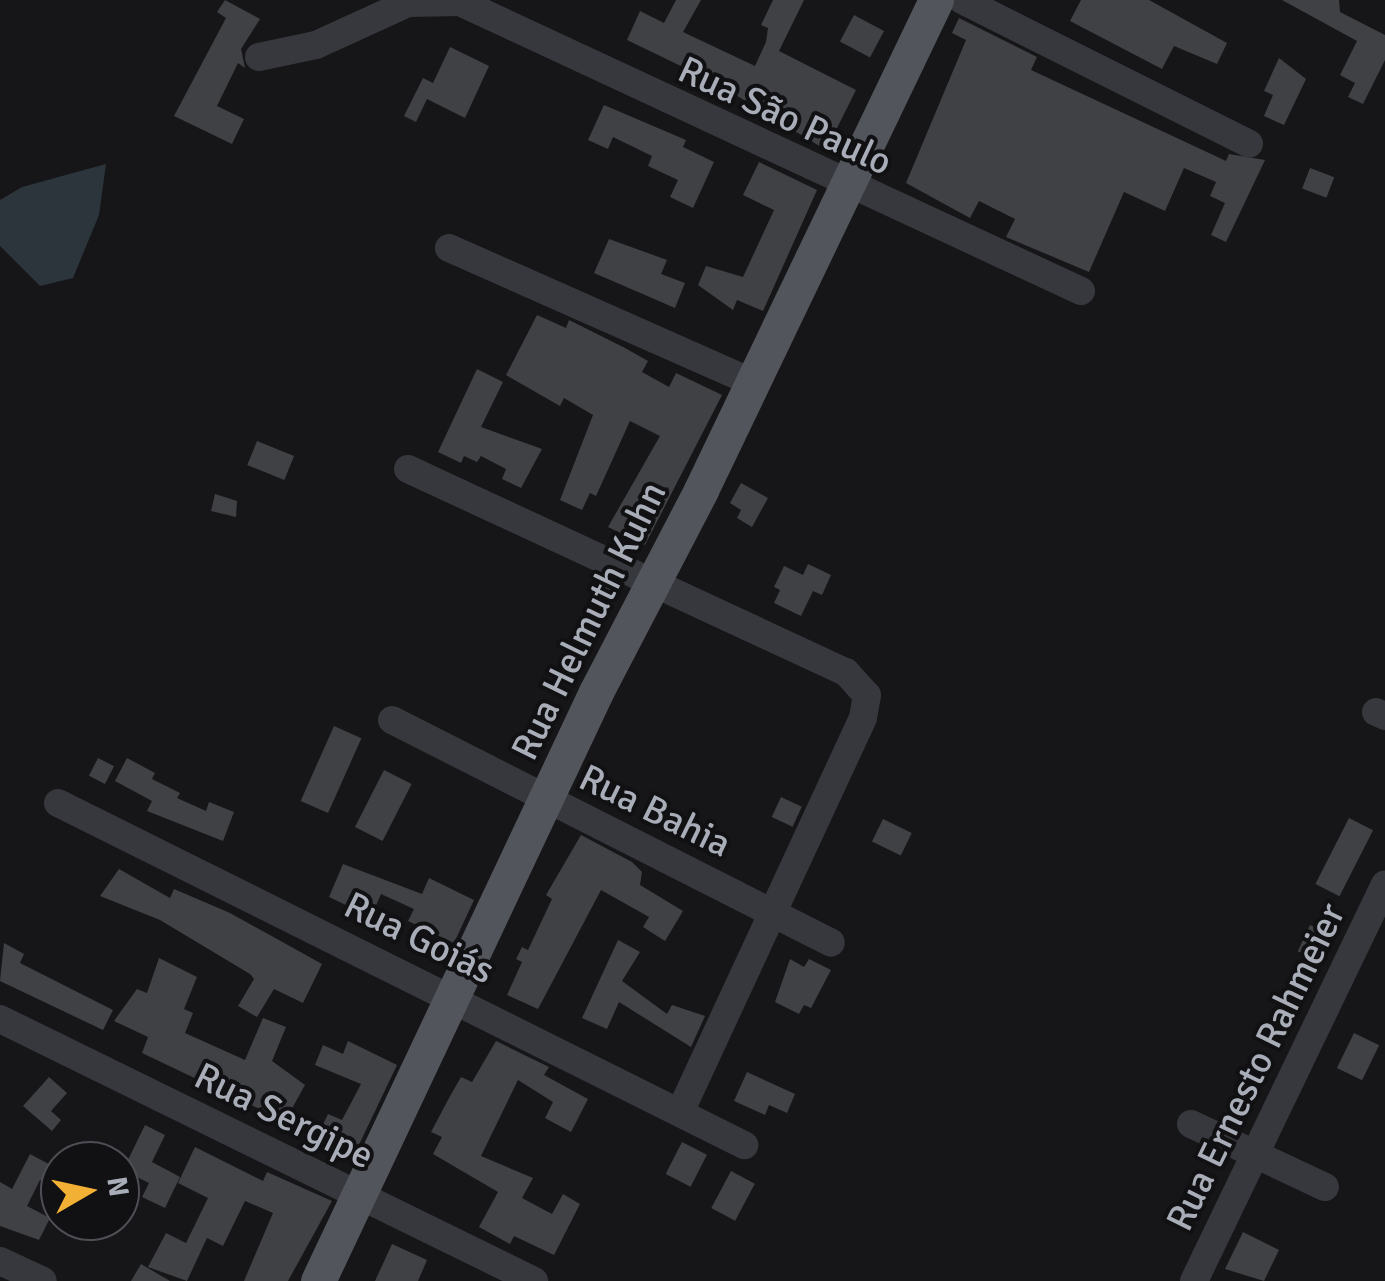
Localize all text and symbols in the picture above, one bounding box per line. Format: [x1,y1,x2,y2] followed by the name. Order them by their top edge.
[671,47,899,185] street label: Rua São Paulo
[502,474,676,768] street label: Rua Helmuth Kuhn
[572,755,738,867] street label: Rua Bahia
[337,882,501,994] street label: Rua Goiás
[1157,896,1355,1238] street label: Rua Ernesto Rahmeier
[187,1053,381,1179] street label: Rua Sergipe
[40,1141,140,1241] north arrow
[99,1174,136,1199] text: N

